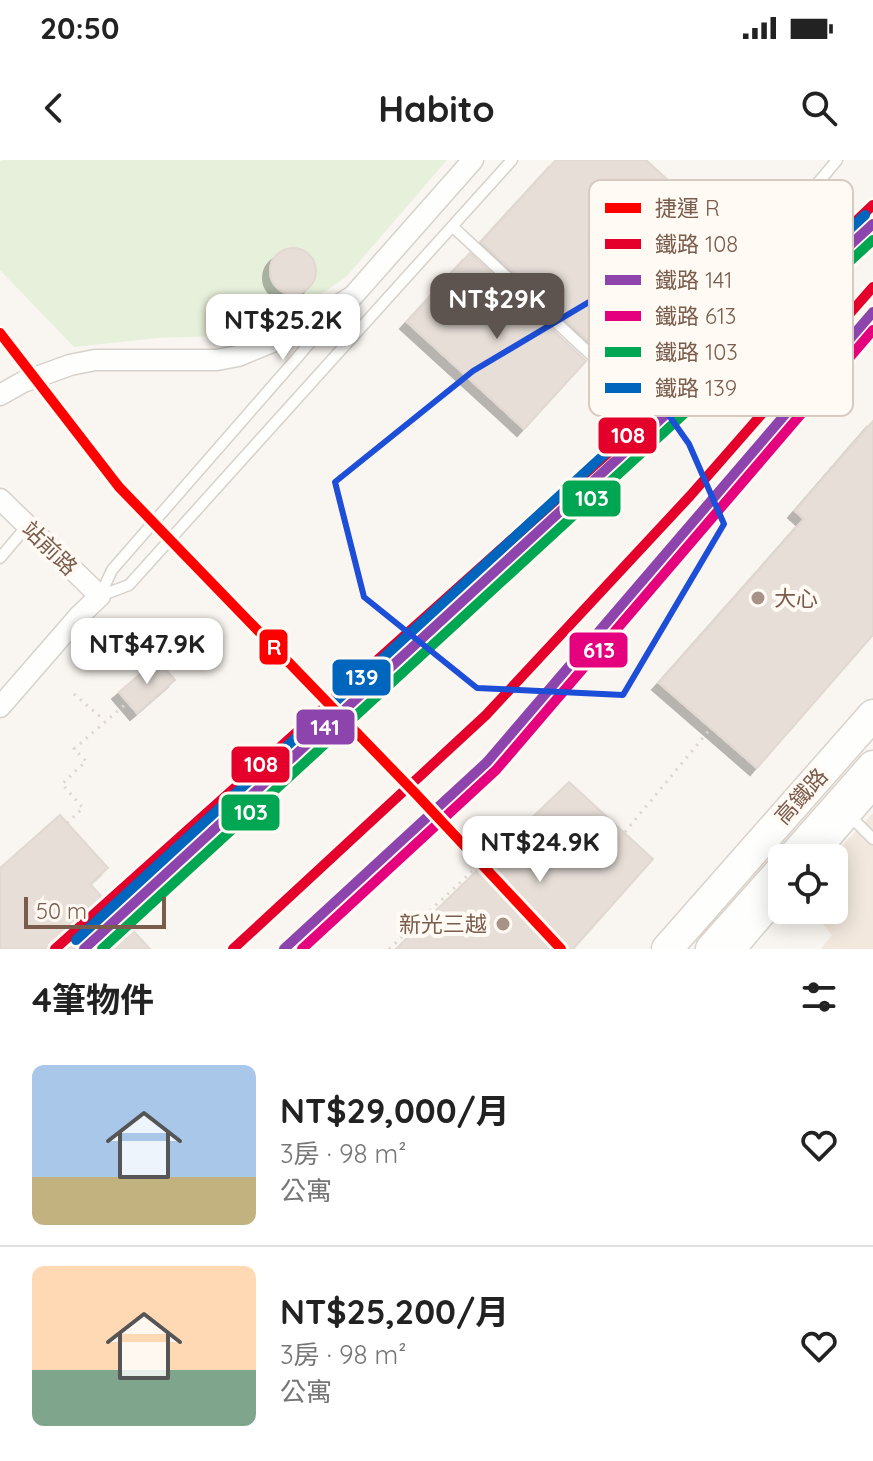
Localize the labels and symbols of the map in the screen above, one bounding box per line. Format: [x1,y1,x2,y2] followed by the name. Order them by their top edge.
[589,180,853,416] legend
[655,194,720,222] text: 捷運 R
[655,230,738,258] text: 鐵路 108
[655,266,732,294] text: 鐵路 141
[432,273,562,341] pin: NT$29K
[200,294,366,362] pin: NT$25.2K
[655,302,736,330] text: 鐵路 613
[655,338,738,366] text: 鐵路 103
[655,374,737,402] text: 鐵路 139
[597,416,658,455] line badge: 108
[611,421,645,449] text: 108
[561,479,622,518] line badge: 103
[575,484,609,512] text: 103
[17,515,83,581] street label: 站前路
[774,584,818,612] place label: 大心
[749,589,767,607] marker: 大心
[64,618,230,686] pin: NT$47.9K
[258,628,289,666] line badge: R
[568,631,629,669] line badge: 613
[266,633,282,661] text: R
[583,636,615,664] text: 613
[331,658,392,697] line badge: 139
[346,663,378,691] text: 139
[295,708,356,746] line badge: 141
[310,713,340,741] text: 141
[230,745,291,784] line badge: 108
[244,750,278,778] text: 108
[769,762,833,830] street label: 高鐵路
[220,793,281,832] line badge: 103
[234,798,268,826] text: 103
[457,816,623,884] pin: NT$24.9K
[24,893,166,929] scale bar
[399,910,487,938] place label: 新光三越
[494,915,512,933] marker: 新光三越

